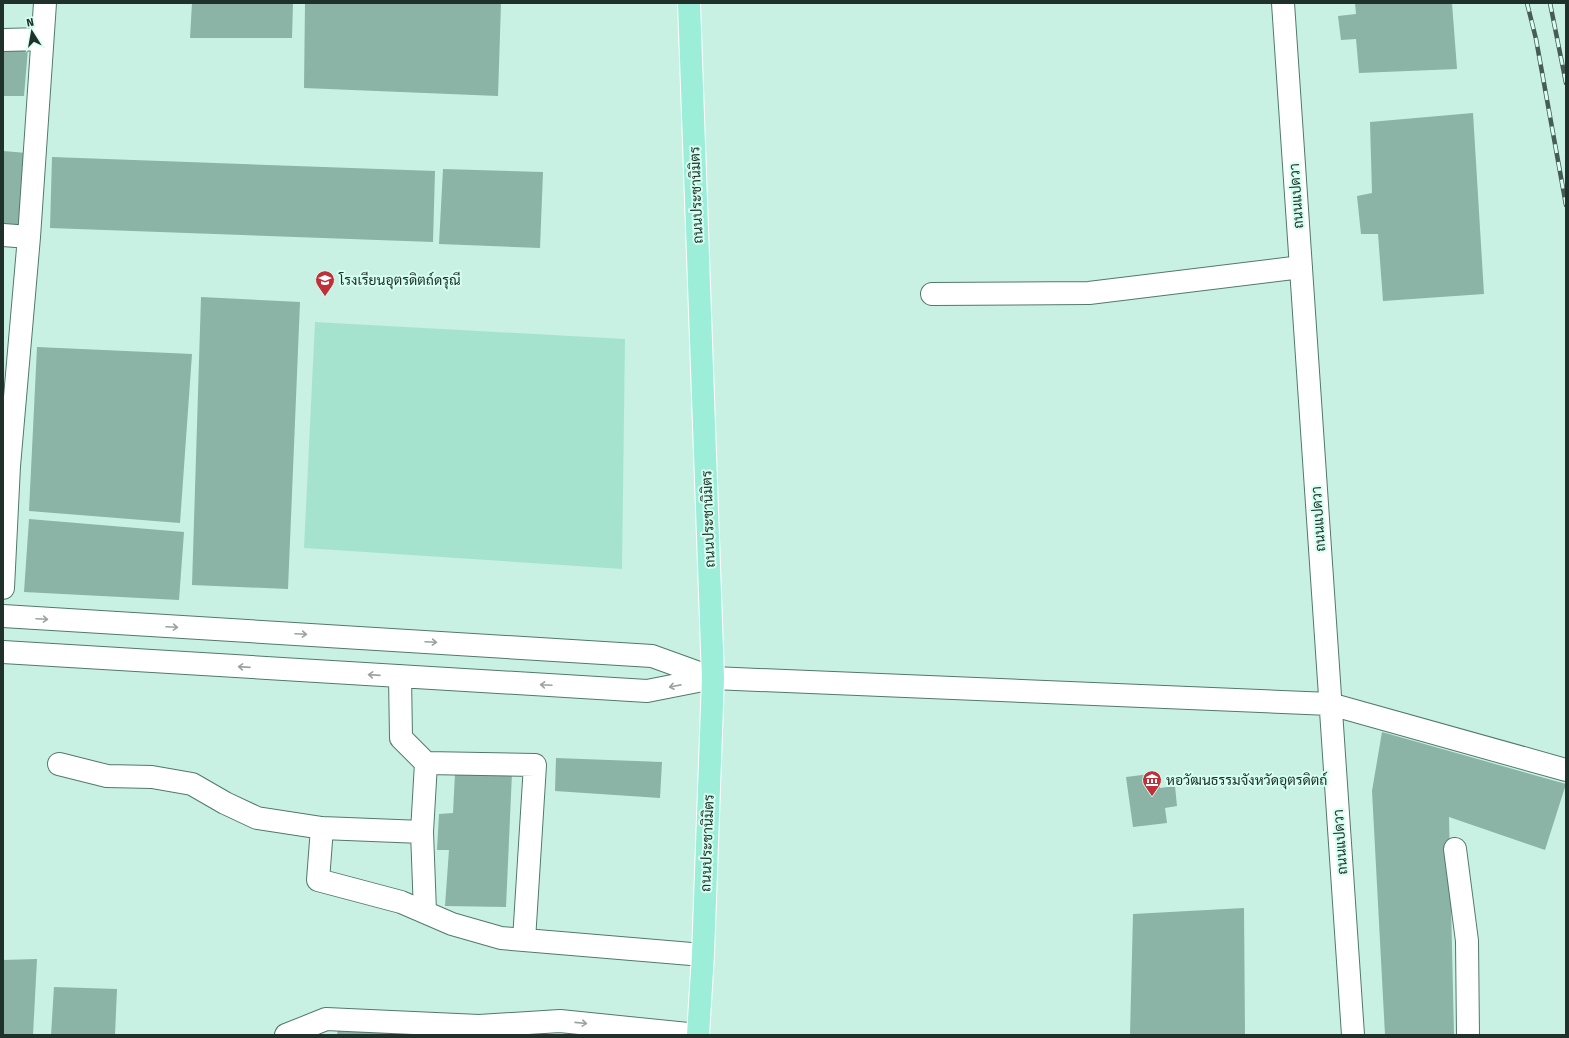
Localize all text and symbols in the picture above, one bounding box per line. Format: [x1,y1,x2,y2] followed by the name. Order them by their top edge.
[12,12,52,52] north arrow
[25,16,35,30] text: N
[686,146,707,244] street label: ถนนประชานิมิตร
[1286,163,1307,229] street label: ถนนแปดวา
[314,269,336,297] school or university icon: โรงเรียนอุตรดิตถ์ดรุณี
[338,271,461,290] place label: โรงเรียนอุตรดิตถ์ดรุณี
[698,470,719,568] street label: ถนนประชานิมิตร
[1308,486,1329,552] street label: ถนนแปดวา
[35,615,48,622] one-way arrow
[165,623,178,630] one-way arrow
[294,631,307,638] one-way arrow
[424,639,437,646] one-way arrow
[238,663,251,670] one-way arrow
[368,671,381,678] one-way arrow
[540,681,553,689] one-way arrow
[669,682,682,690] one-way arrow
[1141,769,1163,797] museum icon: หอวัฒนธรรมจังหวัดอุตรดิตถ์
[1166,771,1328,790] place label: หอวัฒนธรรมจังหวัดอุตรดิตถ์
[697,794,718,892] street label: ถนนประชานิมิตร
[1330,809,1351,875] street label: ถนนแปดวา
[574,1019,587,1027] one-way arrow

